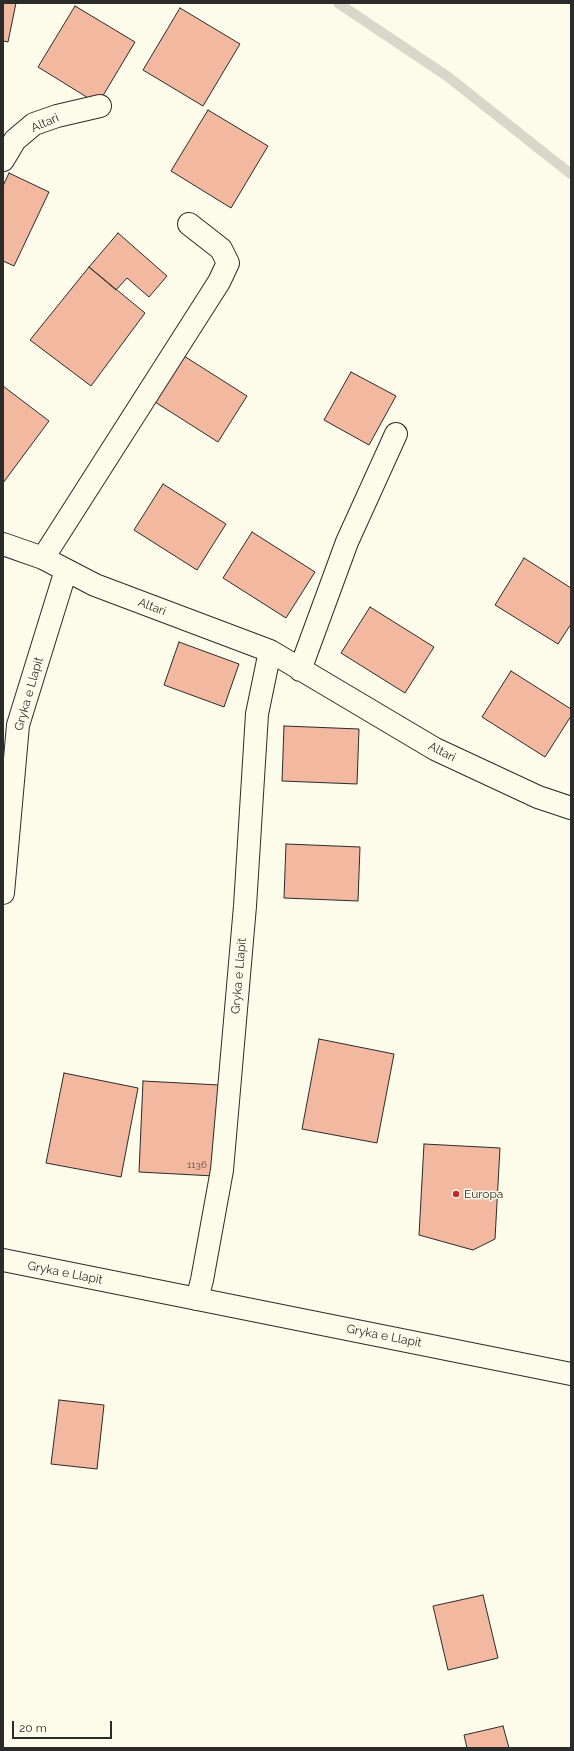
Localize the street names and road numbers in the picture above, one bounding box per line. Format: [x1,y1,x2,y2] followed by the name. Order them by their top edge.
[29,111,61,135] street label: Altari
[136,595,168,619] street label: Altari
[12,655,46,733] street label: Gryka e Llapit
[426,739,458,765] street label: Altari
[229,937,249,1015] street label: Gryka e Llapit
[26,1259,104,1287] street label: Gryka e Llapit
[345,1322,423,1350] street label: Gryka e Llapit

